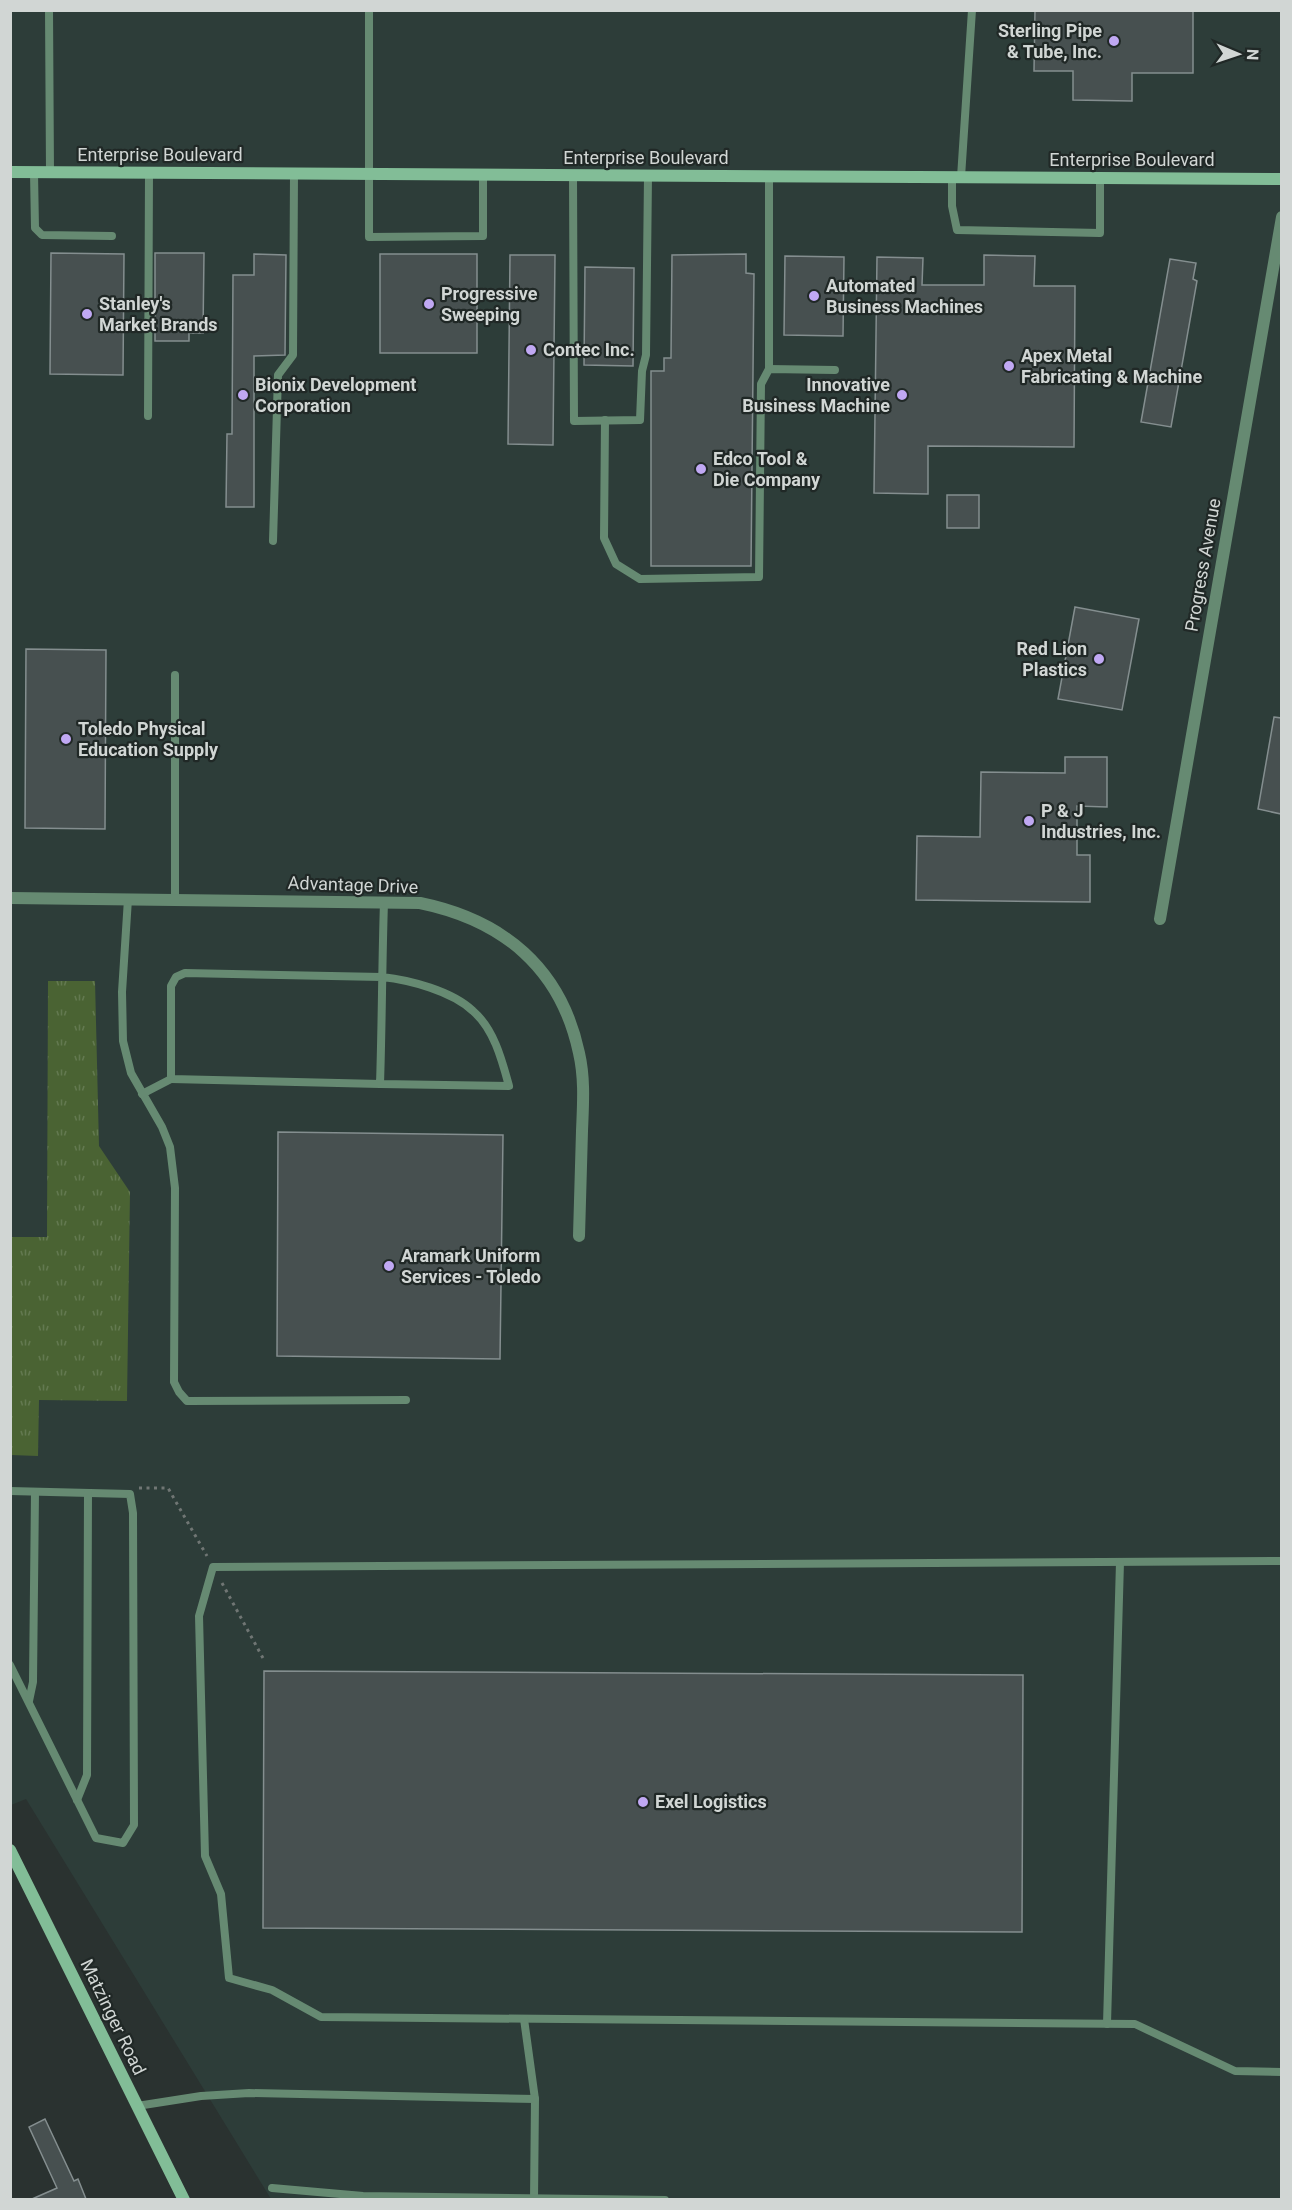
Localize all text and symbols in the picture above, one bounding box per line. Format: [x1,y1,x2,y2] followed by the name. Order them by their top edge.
[998,20,1102,62] place label: Sterling Pipe & Tube, Inc.
[1208,24,1268,84] north arrow
[1107,34,1121,48] marker: Sterling Pipe & Tube, Inc.
[1243,49,1262,60] text: N
[77,144,243,165] street label: Enterprise Boulevard
[563,147,729,168] street label: Enterprise Boulevard
[1049,149,1215,170] street label: Enterprise Boulevard
[826,275,983,317] place label: Automated Business Machines
[441,283,538,325] place label: Progressive Sweeping
[807,289,821,303] marker: Automated Business Machines
[99,293,218,335] place label: Stanley's Market Brands
[422,297,436,311] marker: Progressive Sweeping
[80,307,94,321] marker: Stanley's Market Brands
[543,339,635,360] place label: Contec Inc.
[524,343,538,357] marker: Contec Inc.
[1021,345,1202,387] place label: Apex Metal Fabricating & Machine
[1002,359,1016,373] marker: Apex Metal Fabricating & Machine
[255,374,416,416] place label: Bionix Development Corporation
[742,374,890,416] place label: Innovative Business Machine
[236,388,250,402] marker: Bionix Development Corporation
[895,388,909,402] marker: Innovative Business Machine
[713,448,821,490] place label: Edco Tool & Die Company
[694,462,708,476] marker: Edco Tool & Die Company
[1180,497,1225,633] street label: Progress Avenue
[1016,638,1087,680] place label: Red Lion Plastics
[1092,652,1106,666] marker: Red Lion Plastics
[78,718,219,760] place label: Toledo Physical Education Supply
[59,732,73,746] marker: Toledo Physical Education Supply
[1041,800,1161,842] place label: P & J Industries, Inc.
[1022,814,1036,828] marker: P & J Industries, Inc.
[287,872,419,897] street label: Advantage Drive
[401,1245,541,1287] place label: Aramark Uniform Services - Toledo
[382,1259,396,1273] marker: Aramark Uniform Services - Toledo
[655,1791,767,1812] place label: Exel Logistics
[636,1795,650,1809] marker: Exel Logistics
[76,1955,151,2078] street label: Matzinger Road

